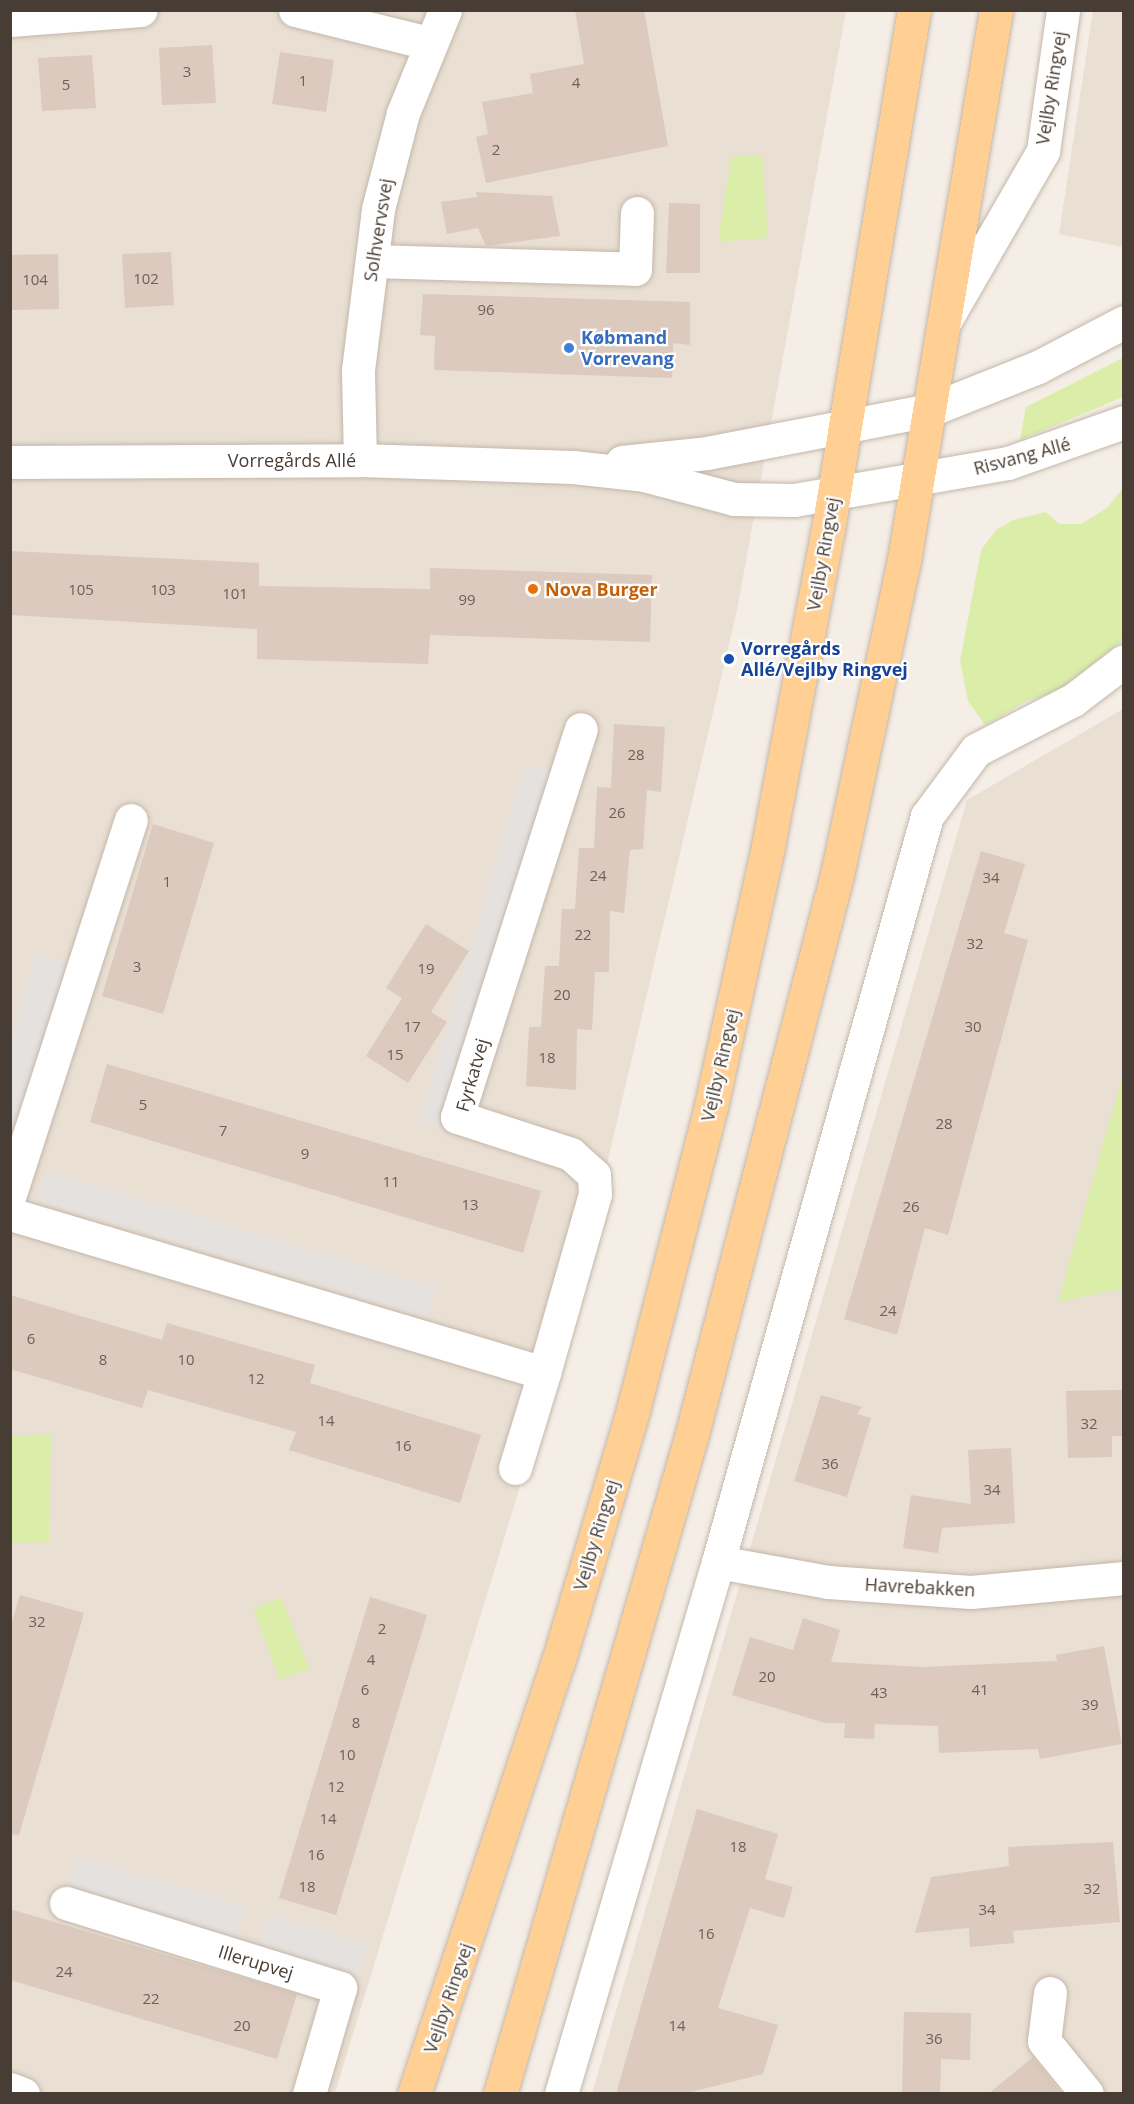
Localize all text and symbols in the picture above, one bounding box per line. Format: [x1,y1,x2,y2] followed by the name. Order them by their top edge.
[1031,30,1071,146] street label: Vejlby Ringvej
[183,63,191,81] house number: 3
[299,72,307,90] house number: 1
[572,74,580,92] house number: 4
[62,76,70,94] house number: 5
[492,141,500,159] house number: 2
[359,177,397,283] street label: Solhvervsvej
[133,270,159,288] house number: 102
[22,271,48,289] house number: 104
[477,301,495,319] house number: 96
[581,327,674,370] place label: Købmand Vorrevang
[562,341,576,355] marker: Købmand Vorrevang
[971,433,1073,479] street label: Risvang Allé
[228,449,356,471] street label: Vorregårds Allé
[802,496,844,612] street label: Vejlby Ringvej
[545,578,658,600] place label: Nova Burger
[68,581,94,599] house number: 105
[150,581,176,599] house number: 103
[526,582,540,596] marker: Nova Burger
[222,585,248,603] house number: 101
[458,591,476,609] house number: 99
[741,638,908,680] place label: Vorregårds Allé/Vejlby Ringvej
[722,652,736,666] marker: Vorregårds Allé/Vejlby Ringvej
[627,746,645,764] house number: 28
[608,804,626,822] house number: 26
[589,867,607,885] house number: 24
[982,869,1000,887] house number: 34
[163,873,171,891] house number: 1
[574,926,592,944] house number: 22
[966,935,984,953] house number: 32
[133,958,141,976] house number: 3
[417,960,435,978] house number: 19
[553,986,571,1004] house number: 20
[697,1007,743,1123] street label: Vejlby Ringvej
[403,1018,421,1036] house number: 17
[964,1018,982,1036] house number: 30
[451,1036,493,1114] street label: Fyrkatvej
[386,1046,404,1064] house number: 15
[538,1049,556,1067] house number: 18
[139,1096,147,1114] house number: 5
[935,1115,953,1133] house number: 28
[219,1122,227,1140] house number: 7
[301,1145,309,1163] house number: 9
[382,1173,400,1191] house number: 11
[461,1196,479,1214] house number: 13
[902,1198,920,1216] house number: 26
[879,1302,897,1320] house number: 24
[27,1330,35,1348] house number: 6
[99,1351,107,1369] house number: 8
[177,1351,195,1369] house number: 10
[247,1370,265,1388] house number: 12
[317,1412,335,1430] house number: 14
[1080,1415,1098,1433] house number: 32
[394,1437,412,1455] house number: 16
[821,1455,839,1473] house number: 36
[569,1477,623,1593] street label: Vejlby Ringvej
[983,1481,1001,1499] house number: 34
[864,1573,976,1601] street label: Havrebakken
[28,1613,46,1631] house number: 32
[378,1620,386,1638] house number: 2
[367,1651,375,1669] house number: 4
[758,1668,776,1686] house number: 20
[361,1681,369,1699] house number: 6
[971,1681,989,1699] house number: 41
[870,1684,888,1702] house number: 43
[1081,1696,1099,1714] house number: 39
[352,1714,360,1732] house number: 8
[338,1746,356,1764] house number: 10
[327,1778,345,1796] house number: 12
[319,1810,337,1828] house number: 14
[729,1838,747,1856] house number: 18
[307,1846,325,1864] house number: 16
[298,1878,316,1896] house number: 18
[1083,1880,1101,1898] house number: 32
[978,1901,996,1919] house number: 34
[697,1925,715,1943] house number: 16
[216,1940,296,1984] street label: Illerupvej
[419,1940,477,2056] street label: Vejlby Ringvej
[55,1963,73,1981] house number: 24
[142,1990,160,2008] house number: 22
[233,2017,251,2035] house number: 20
[668,2017,686,2035] house number: 14
[925,2030,943,2048] house number: 36

